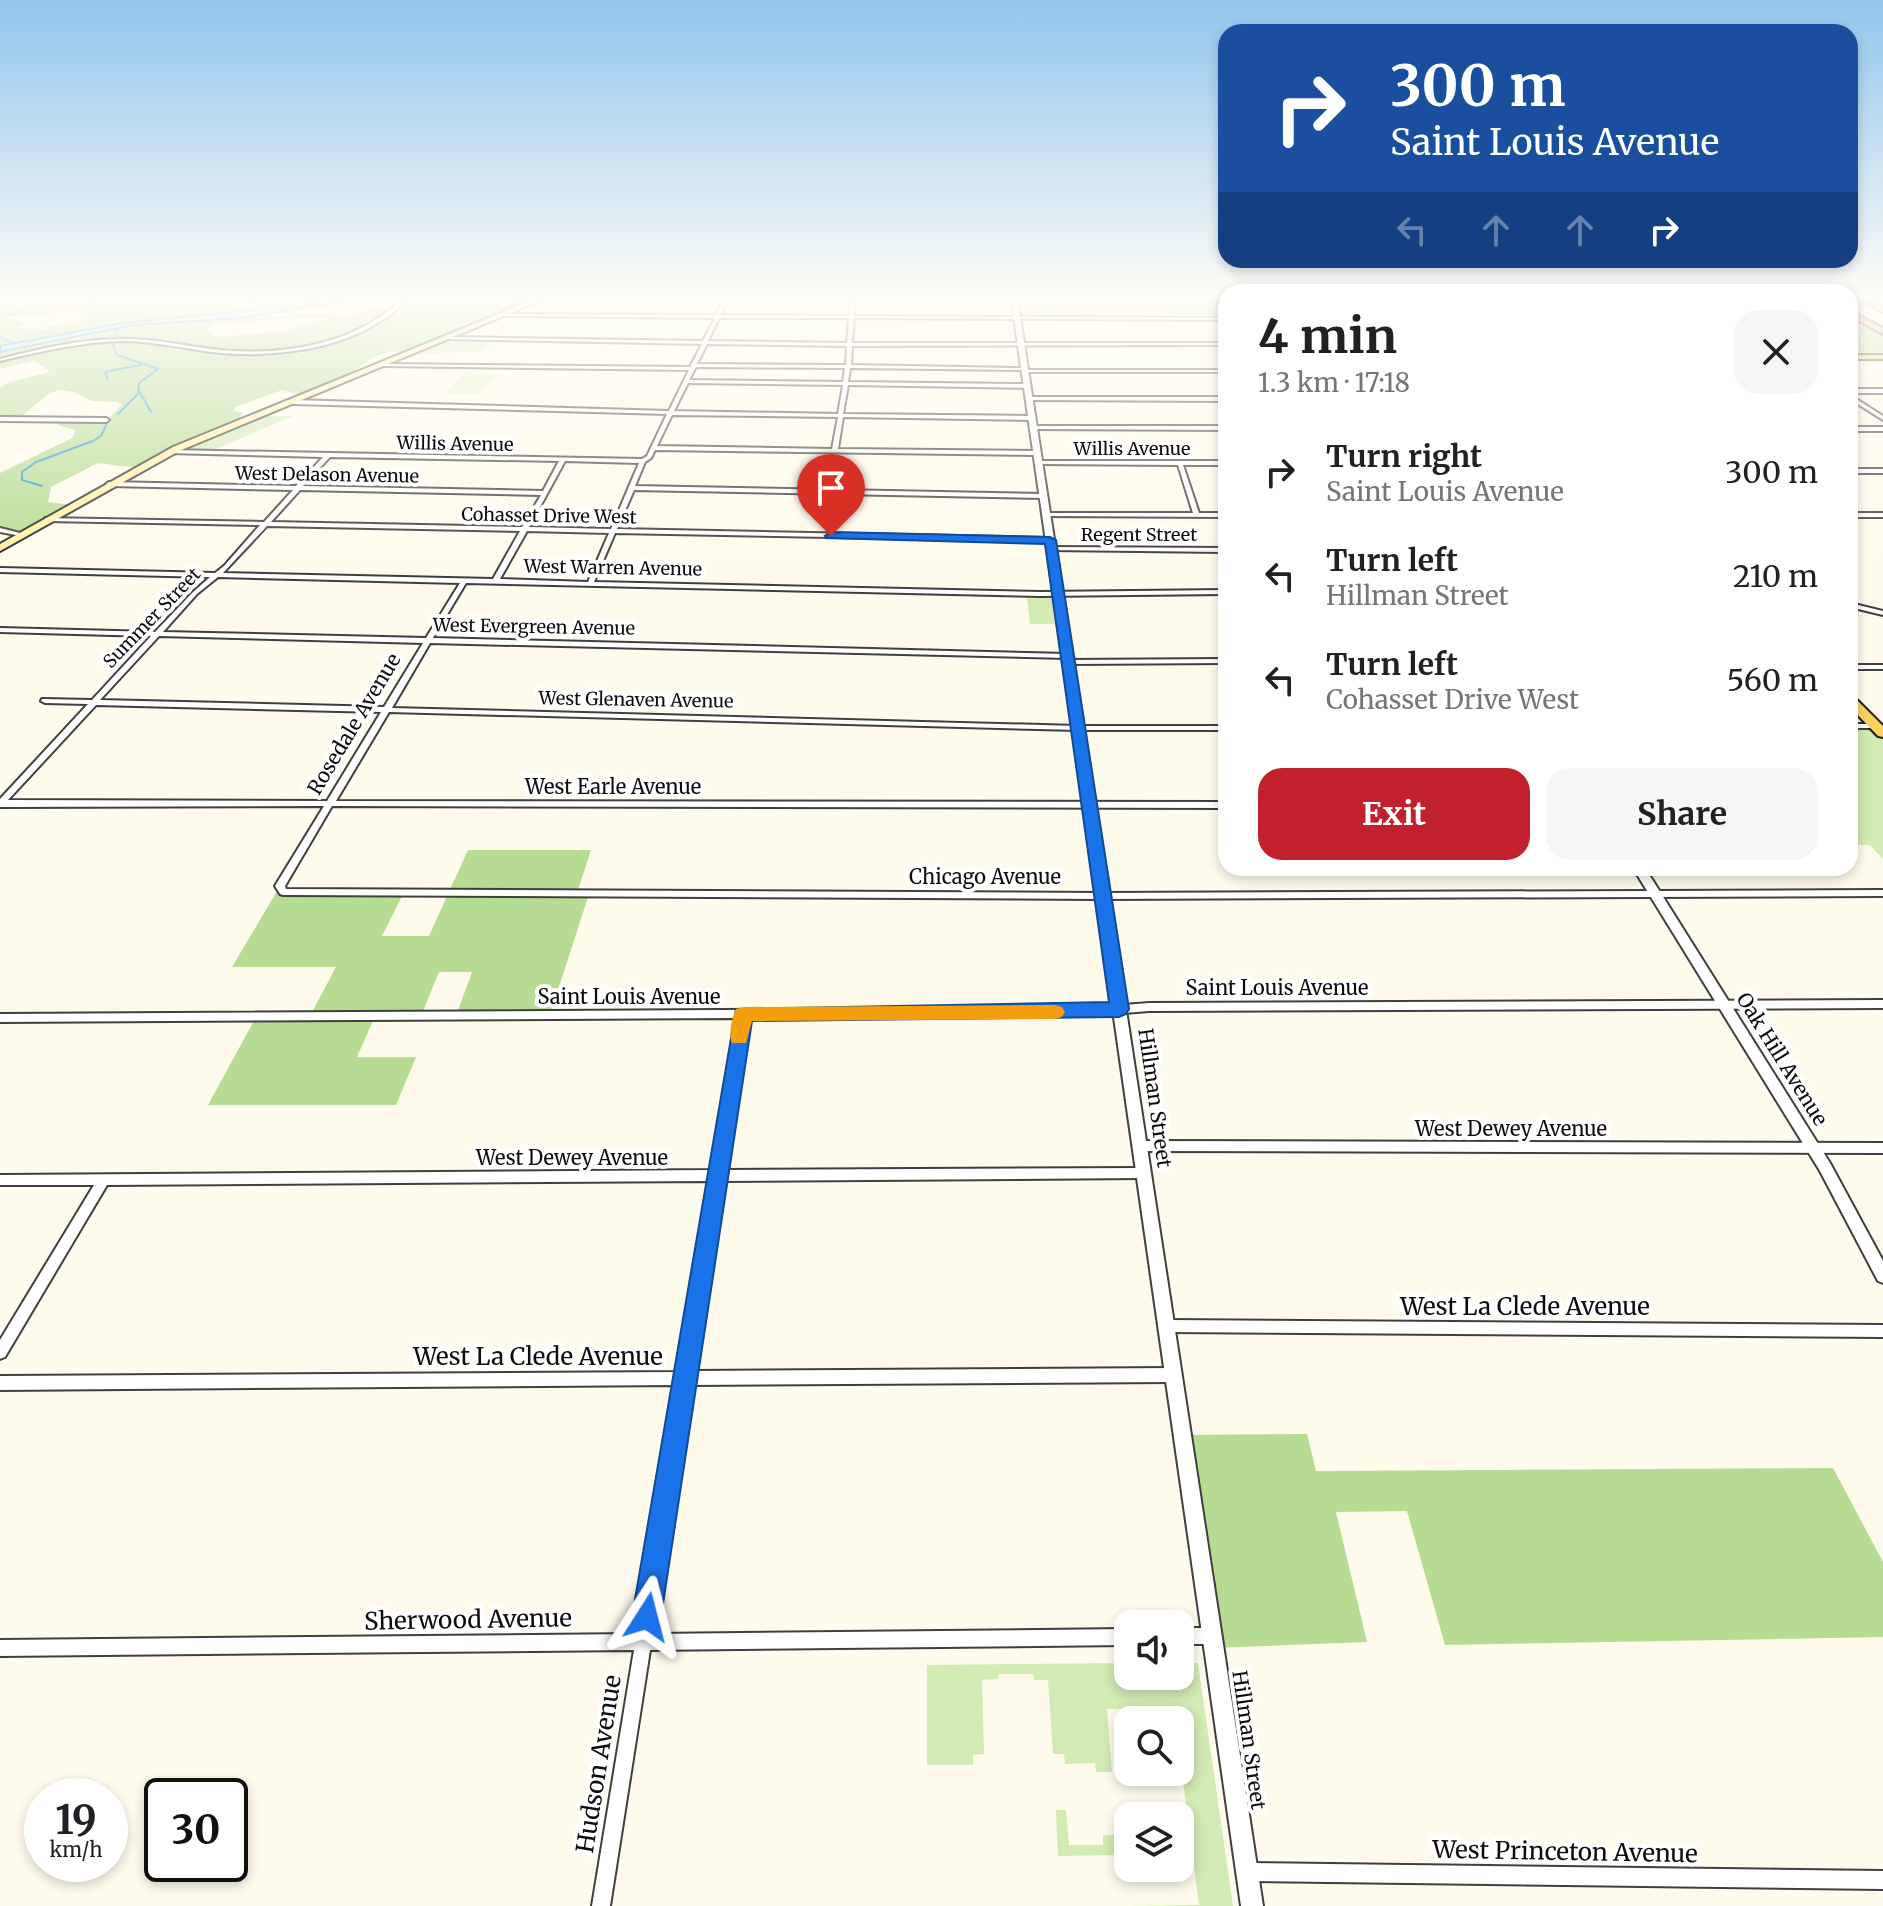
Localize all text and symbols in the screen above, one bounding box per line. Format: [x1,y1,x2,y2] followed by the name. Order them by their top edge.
[1390,51,1566,121] text: 300 m
[1258,56,1362,160] icon: right
[1390,120,1719,165] text: Saint Louis Avenue
[1390,208,1434,252] icon: left
[1474,208,1518,252] icon: ahead
[1558,208,1602,252] icon: ahead
[1642,208,1686,252] icon: right
[1258,306,1397,366] text: 4 min
[1734,310,1818,394] button: close
[1258,366,1410,399] text: 1.3 km · 17:18
[395,431,514,456] street label: Willis Avenue
[1073,437,1190,460] street label: Willis Avenue
[1326,437,1482,475] text: Turn right
[1258,450,1302,494] icon: right
[1725,453,1818,491] text: 300 m
[797,454,865,536] pin
[234,461,419,488] street label: West Delason Avenue
[809,466,853,510] icon: arrive
[1326,475,1564,508] text: Saint Louis Avenue
[461,502,637,529] street label: Cohasset Drive West
[1081,523,1197,546] street label: Regent Street
[1326,541,1458,579] text: Turn left
[523,554,702,581] street label: West Warren Avenue
[1258,554,1302,598] icon: left
[1733,557,1818,595] text: 210 m
[98,563,205,673] street label: Summer Street
[1326,579,1509,612] text: Hillman Street
[432,613,635,640] street label: West Evergreen Avenue
[1326,645,1458,683] text: Turn left
[301,648,406,799] street label: Rosedale Avenue
[1258,658,1302,702] icon: left
[1727,661,1818,699] text: 560 m
[1326,683,1579,716] text: Cohasset Drive West
[537,686,734,713] street label: West Glenaven Avenue
[1258,768,1530,860] button: Exit
[1546,768,1818,860] button: Share
[524,774,701,799] street label: West Earle Avenue
[909,864,1061,889] street label: Chicago Avenue
[1186,975,1368,1000] street label: Saint Louis Avenue
[538,984,720,1009] street label: Saint Louis Avenue
[1731,988,1833,1130] street label: Oak Hill Avenue
[1133,1027,1178,1169] street label: Hillman Street
[1414,1116,1607,1141] street label: West Dewey Avenue
[475,1145,668,1170] street label: West Dewey Avenue
[1399,1291,1650,1322] street label: West La Clede Avenue
[412,1341,663,1372] street label: West La Clede Avenue
[605,1575,689,1659] position arrow
[364,1602,572,1637] street label: Sherwood Avenue
[1114,1610,1194,1882] map controls
[1114,1610,1194,1690] button: sound
[1227,1669,1272,1811] street label: Hillman Street
[569,1673,628,1855] street label: Hudson Avenue
[1114,1706,1194,1786] button: search
[144,1778,248,1882] speed limit sign: 30
[55,1795,97,1845] text: 19
[1114,1802,1194,1882] button: layers
[1431,1834,1698,1869] street label: West Princeton Avenue
[50,1837,102,1862] text: km/h

